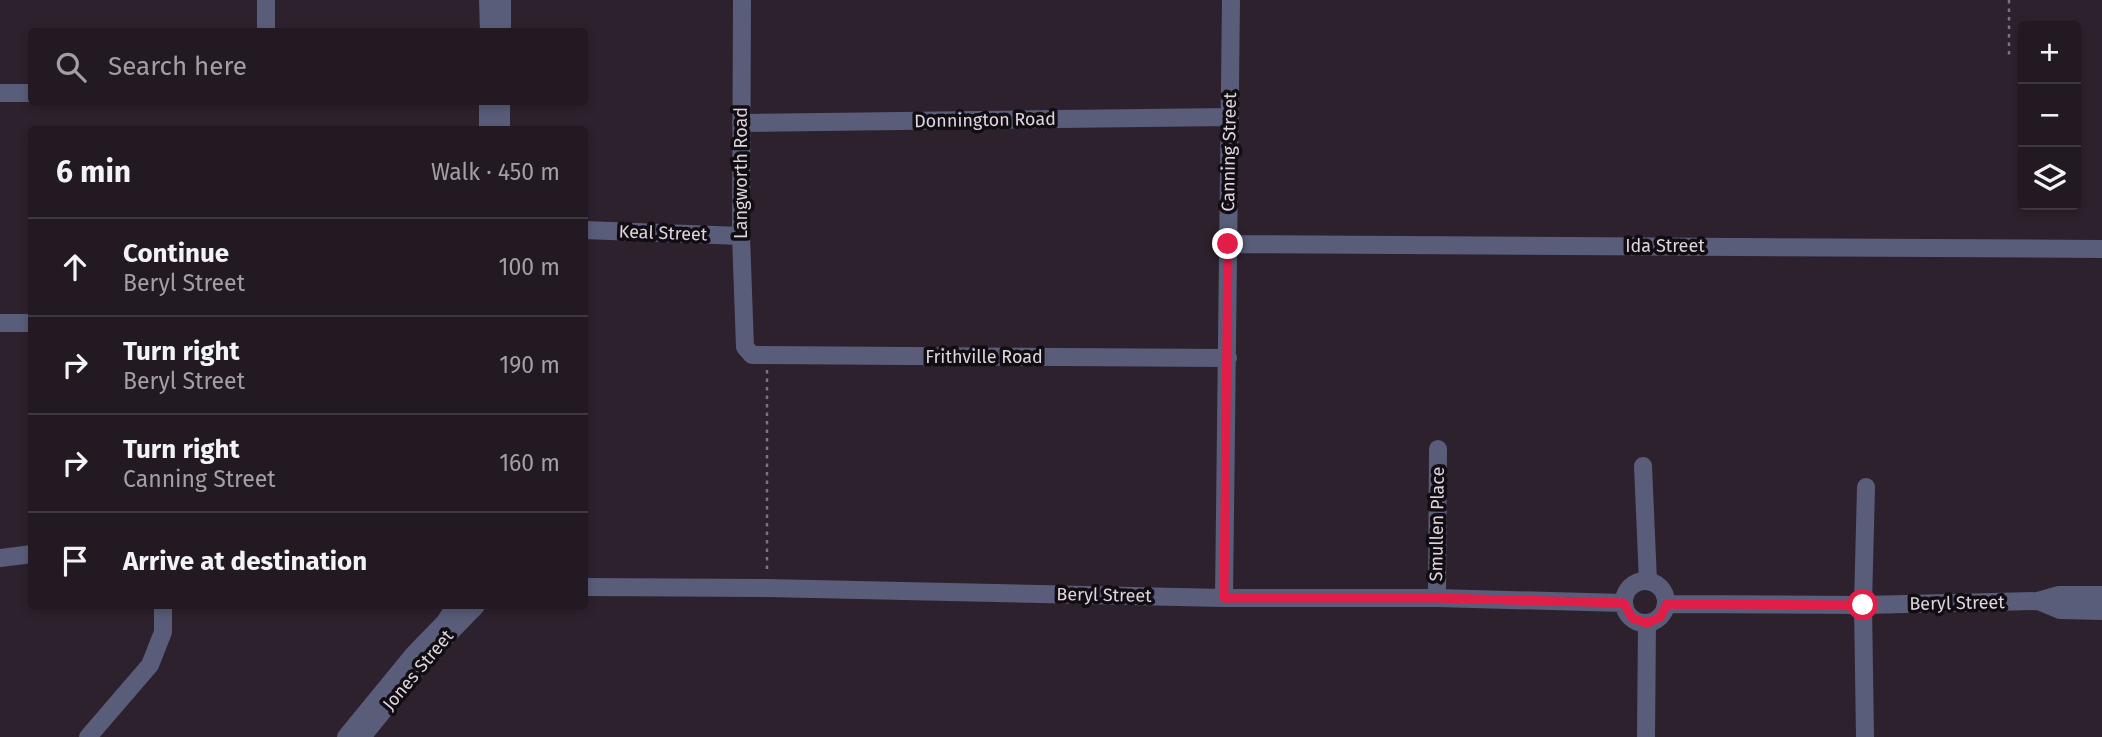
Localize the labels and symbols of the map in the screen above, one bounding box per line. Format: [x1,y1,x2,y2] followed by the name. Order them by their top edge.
[1217,92,1241,212] street label: Canning Street
[730,107,752,239] street label: Langworth Road
[914,108,1056,132] street label: Donnington Road
[618,220,708,246] street label: Keal Street
[1212,228,1243,259] route end
[1625,235,1705,257] street label: Ida Street
[925,346,1043,368] street label: Frithville Road
[1425,467,1449,581] street label: Smullen Place
[1056,583,1152,607] street label: Beryl Street
[1847,589,1878,620] route start
[1909,591,2005,615] street label: Beryl Street
[378,625,458,715] street label: Jones Street

